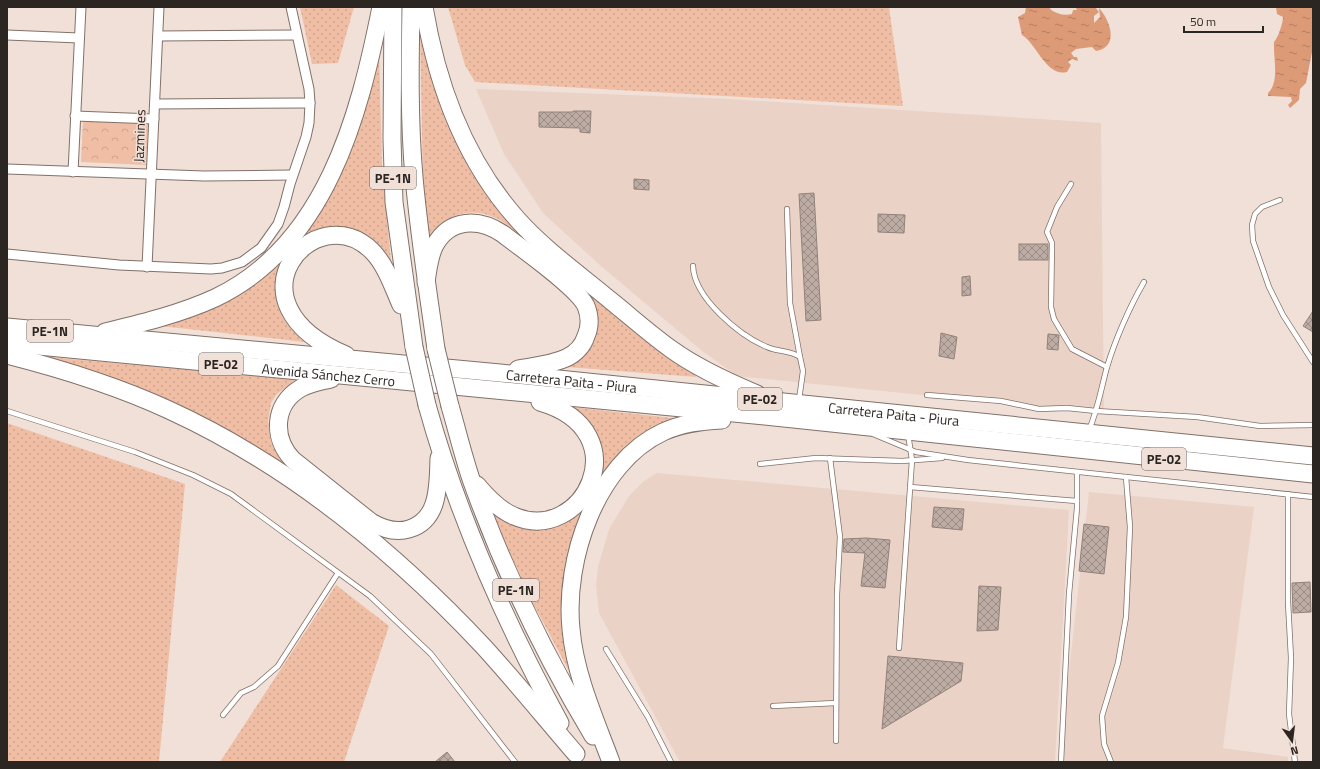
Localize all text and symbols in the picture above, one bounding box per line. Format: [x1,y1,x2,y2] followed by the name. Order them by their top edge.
[1184,8,1263,34] scale bar
[1190,12,1216,31] text: 50 m
[128,109,150,163] street label: Jazmines
[370,167,416,189] road number: PE-1N
[27,320,73,342] road number: PE-1N
[199,353,243,375] road number: PE-02
[261,357,396,391] street label: Avenida Sánchez Cerro
[505,363,638,397] street label: Carretera Paita - Piura
[738,388,782,410] road number: PE-02
[827,396,960,430] street label: Carretera Paita - Piura
[1142,448,1186,470] road number: PE-02
[493,579,539,601] road number: PE-1N
[1272,721,1312,761] north arrow
[1289,742,1300,759] text: N

